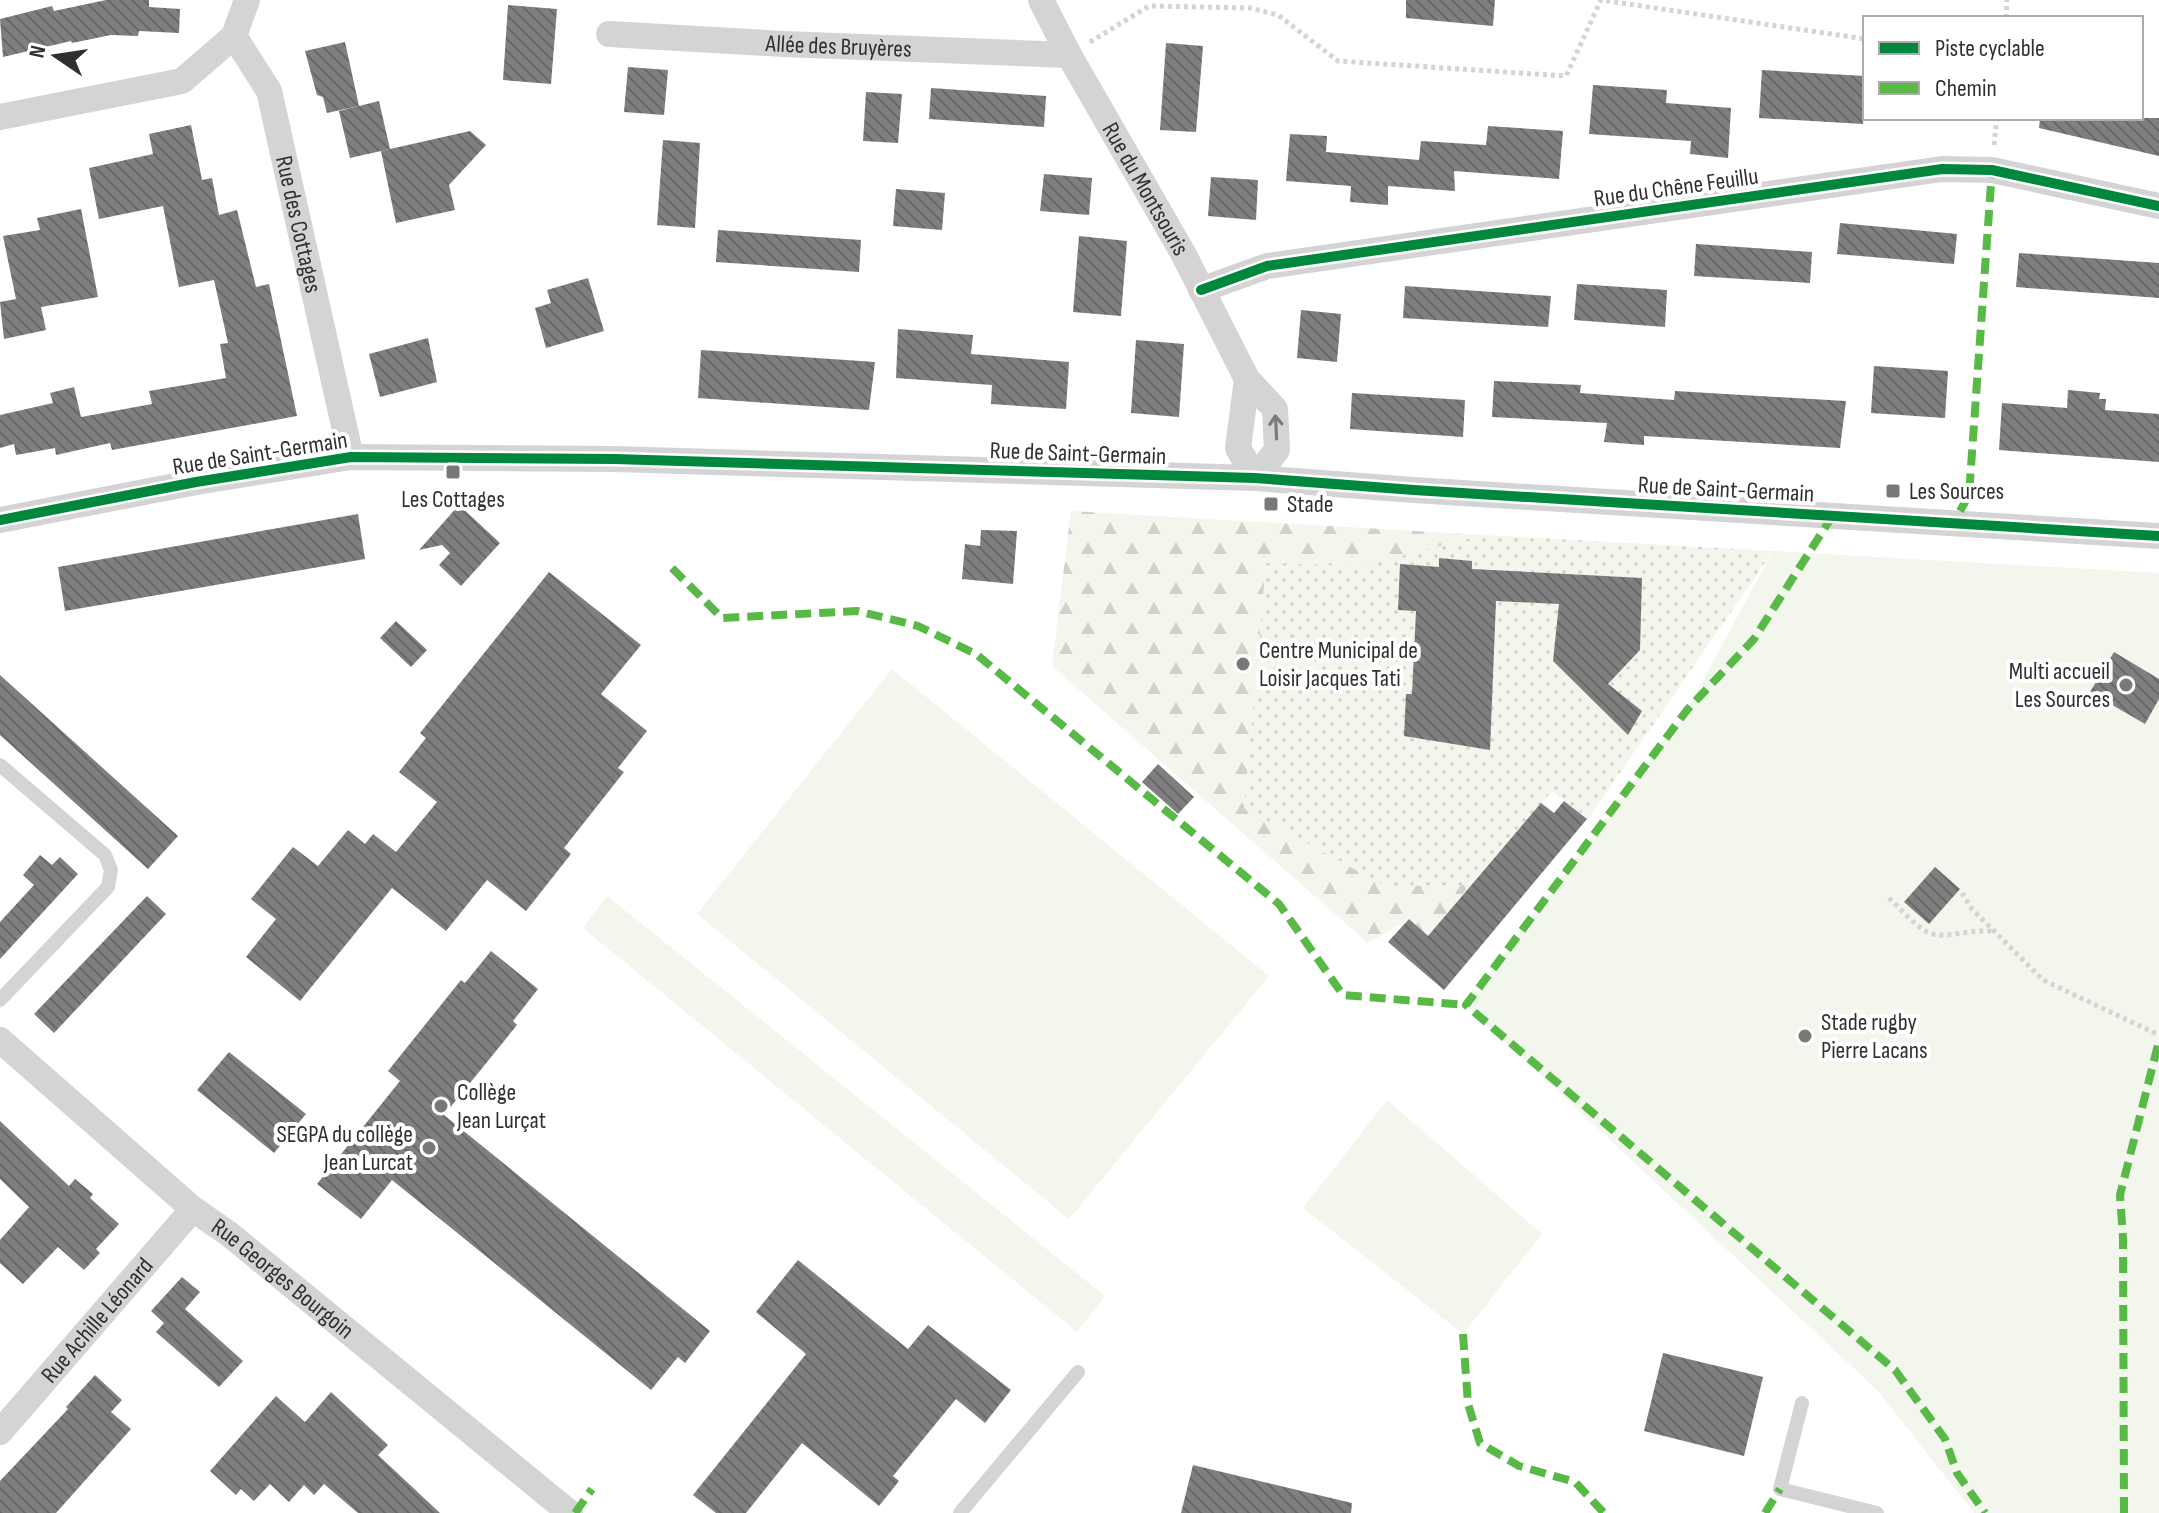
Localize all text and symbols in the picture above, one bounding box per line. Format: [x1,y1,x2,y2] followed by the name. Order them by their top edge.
[16,16,96,96] north arrow
[1863,16,2143,120] legend
[764,29,912,64] street label: Allée des Bruyères
[1935,34,2045,63] text: Piste cyclable
[23,43,52,61] text: N
[1935,74,1997,103] text: Chemin
[1096,117,1195,261] street label: Rue du Montsouris
[269,153,328,296] street label: Rue des Cottages
[1592,162,1760,213] street label: Rue du Chêne Feuillu
[1268,414,1283,441] one-way arrow
[171,425,350,482] street label: Rue de Saint-Germain
[989,436,1167,471] street label: Rue de Saint-Germain
[444,463,462,481] marker: Les Cottages
[1637,470,1815,509] street label: Rue de Saint-Germain
[1909,477,2004,506] place label: Les Sources
[1884,482,1902,500] marker: Les Sources
[401,485,505,514] place label: Les Cottages
[1287,490,1333,519] place label: Stade
[1262,495,1280,513] marker: Stade
[1259,636,1418,693] place label: Centre Municipal de Loisir Jacques Tati
[1234,655,1252,673] marker: Centre Municipal de Loisir Jacques Tati
[2009,657,2110,714] place label: Multi accueil Les Sources
[2117,676,2135,694] marker: Multi accueil Les Sources
[1821,1008,1928,1065] place label: Stade rugby Pierre Lacans
[1796,1027,1814,1045] marker: Stade rugby Pierre Lacans
[456,1078,546,1135] place label: Collège Jean Lurçat
[432,1097,450,1115] marker: Collège Jean Lurçat
[276,1120,413,1177] place label: SEGPA du collège Jean Lurcat
[420,1139,438,1157] marker: SEGPA du collège Jean Lurcat
[206,1212,360,1345] street label: Rue Georges Bourgoin
[35,1252,159,1389] street label: Rue Achille Léonard

